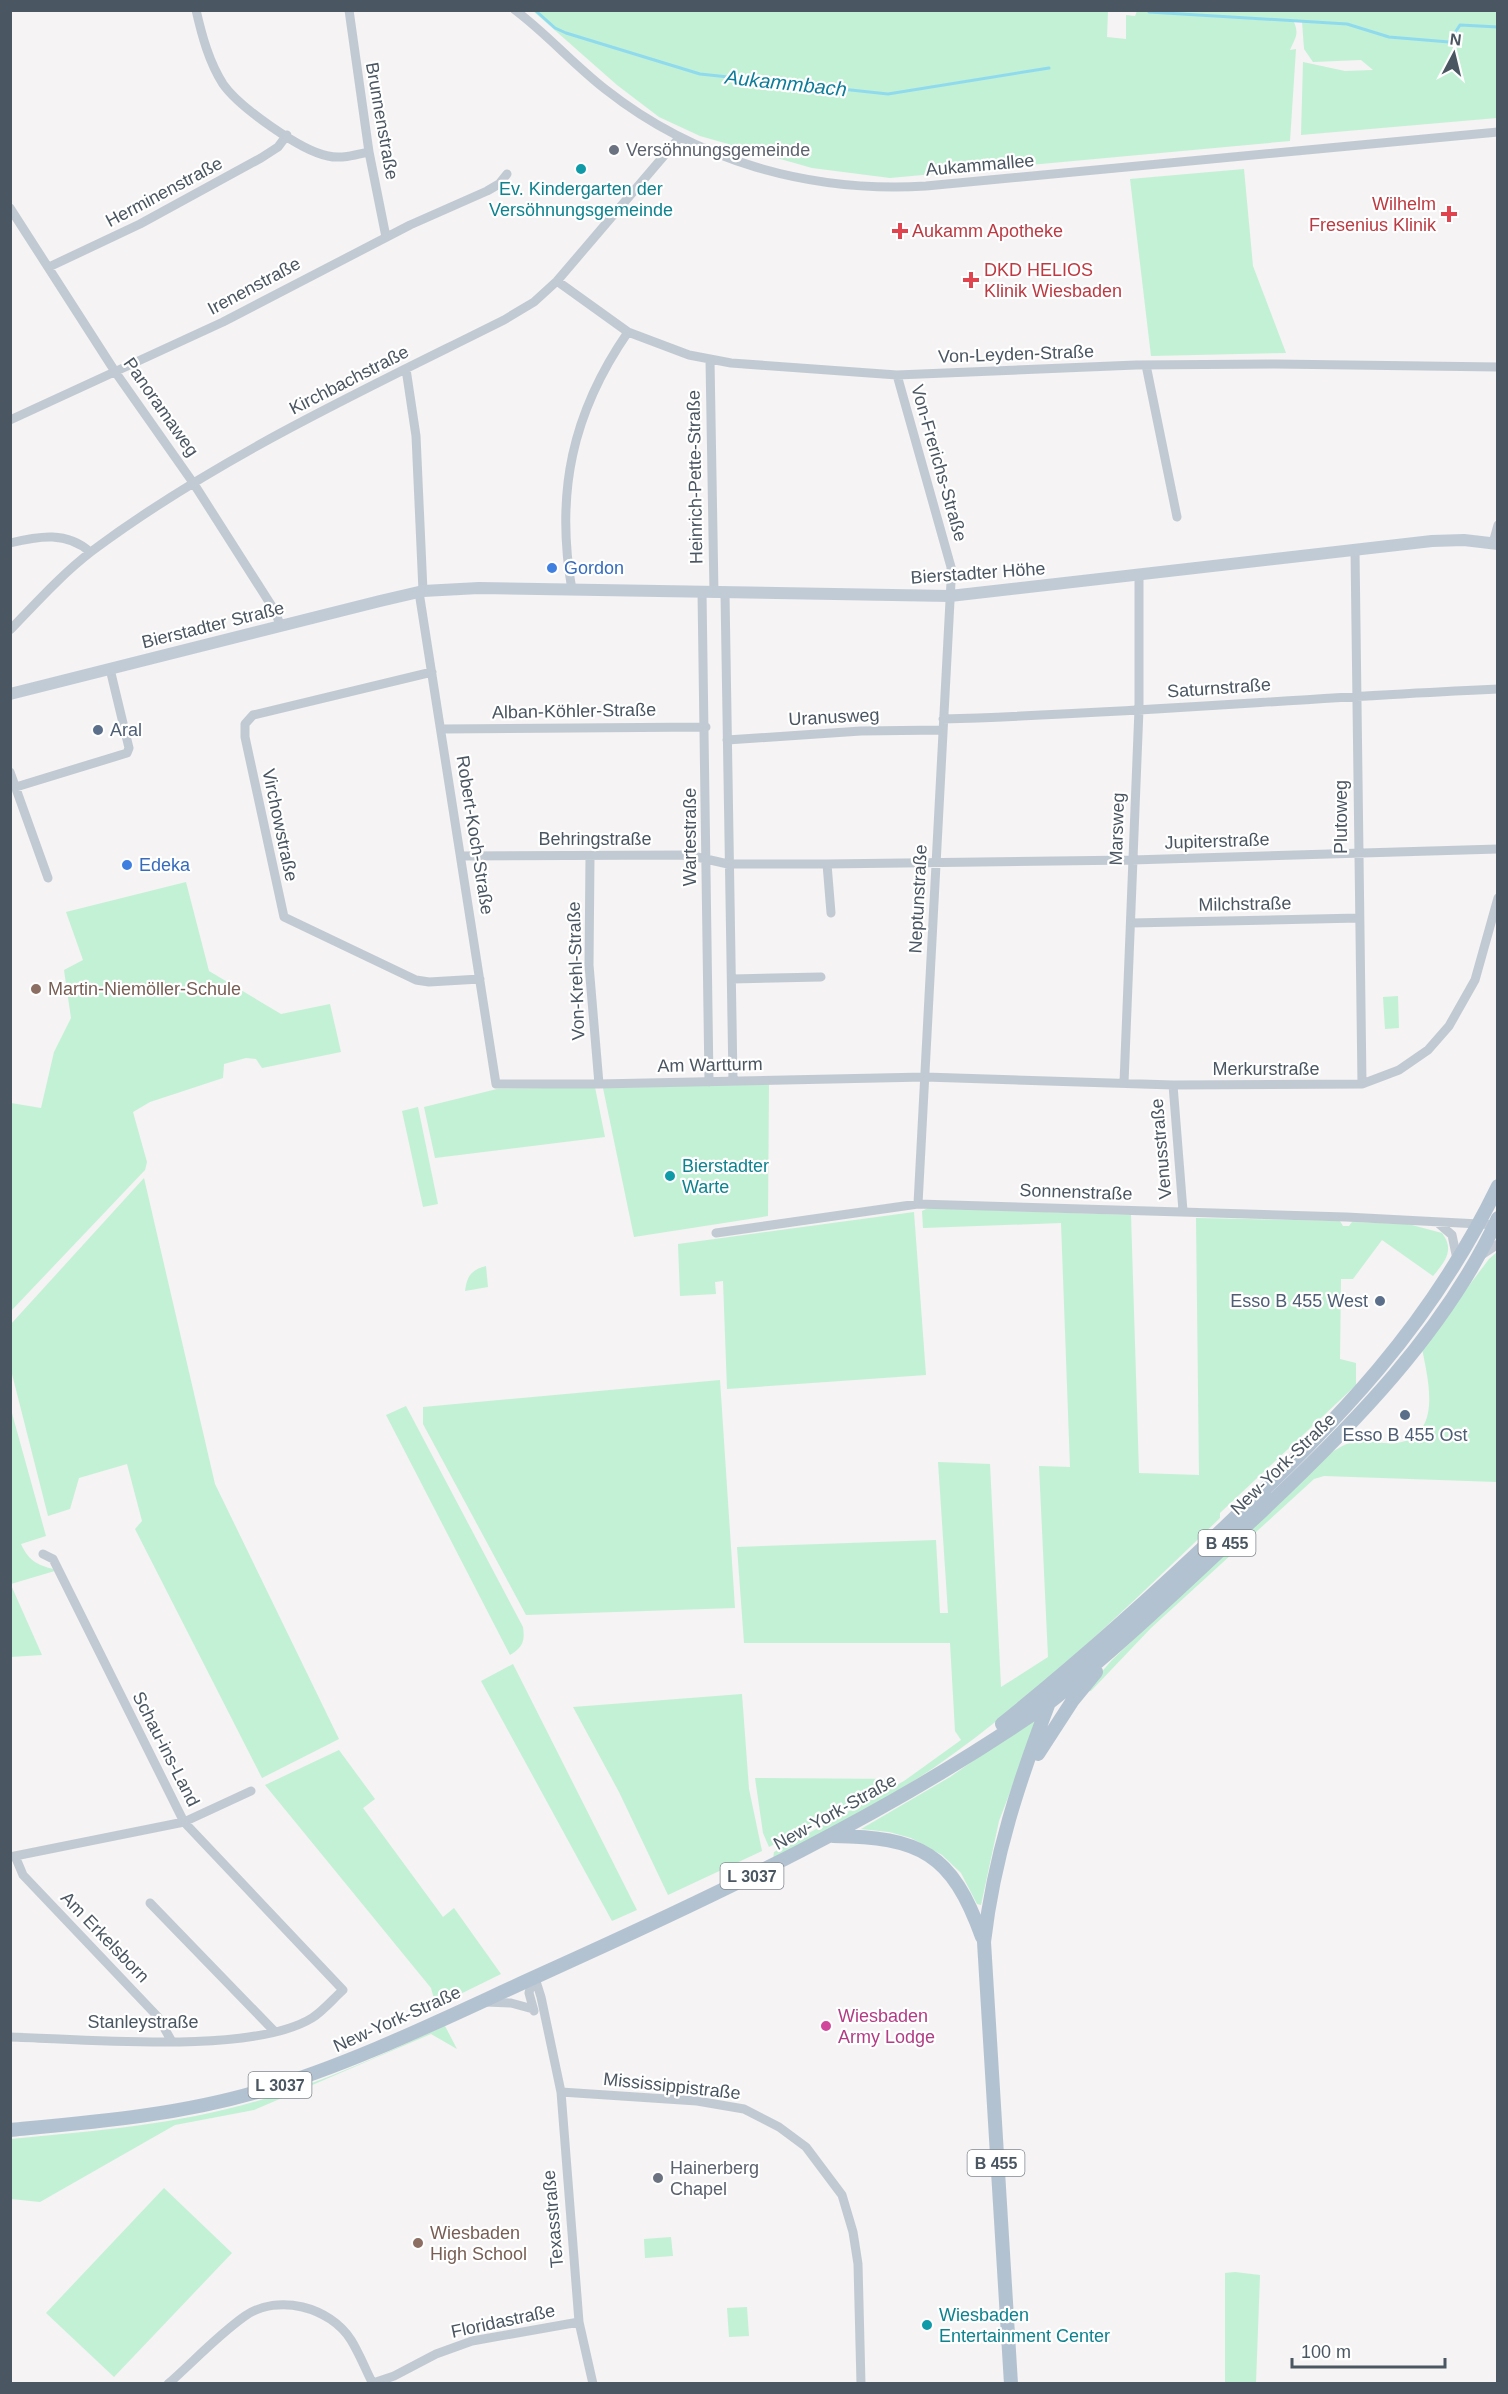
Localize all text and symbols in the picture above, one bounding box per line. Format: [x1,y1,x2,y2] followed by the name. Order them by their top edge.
[1424,24,1484,84] north arrow
[1449,30,1463,49] text: N
[362,61,402,181] street label: Brunnenstraße
[723,66,848,100] water label: Aukammbach
[626,140,810,160] place label: Versöhnungsgemeinde
[607,143,621,157] marker: Versöhnungsgemeinde
[925,150,1035,180] street label: Aukammallee
[102,153,226,231] street label: Herminenstraße
[574,162,588,176] marker: Ev. Kindergarten der Versöhnungsgemeinde
[489,179,673,220] place label: Ev. Kindergarten der Versöhnungsgemeinde
[1309,194,1437,235] place label: Wilhelm Fresenius Klinik
[1440,205,1458,223] marker: Wilhelm Fresenius Klinik
[912,221,1063,241] place label: Aukamm Apotheke
[893,224,907,238] marker: Aukamm Apotheke
[204,253,304,319] street label: Irenenstraße
[984,260,1122,301] place label: DKD HELIOS Klinik Wiesbaden
[962,271,980,289] marker: DKD HELIOS Klinik Wiesbaden
[286,341,412,419] street label: Kirchbachstraße
[938,341,1094,367] street label: Von-Leyden-Straße
[120,354,202,460] street label: Panoramaweg
[907,382,971,544] street label: Von-Frerichs-Straße
[683,390,707,564] street label: Heinrich-Pette-Straße
[564,558,624,578] place label: Gordon
[910,558,1046,588] street label: Bierstadter Höhe
[545,561,559,575] marker: Gordon
[140,598,286,652] street label: Bierstadter Straße
[1166,674,1272,702] street label: Saturnstraße
[492,700,656,722] street label: Alban-Köhler-Straße
[788,705,880,729] street label: Uranusweg
[110,720,142,740] place label: Aral
[91,723,105,737] marker: Aral
[453,754,497,916] street label: Robert-Koch-Straße
[258,767,302,883] street label: Virchowstraße
[1331,780,1351,854] street label: Plutoweg
[680,788,700,886] street label: Wartestraße
[1106,792,1128,866] street label: Marsweg
[538,829,652,849] street label: Behringstraße
[1164,829,1270,853] street label: Jupiterstraße
[905,844,931,954] street label: Neptunstraße
[139,855,191,875] place label: Edeka
[120,858,134,872] marker: Edeka
[1198,893,1292,915] street label: Milchstraße
[564,901,588,1041] street label: Von-Krehl-Straße
[48,979,241,999] place label: Martin-Niemöller-Schule
[29,982,43,996] marker: Martin-Niemöller-Schule
[657,1054,763,1076] street label: Am Wartturm
[1212,1059,1320,1079] street label: Merkurstraße
[1147,1098,1175,1200] street label: Venusstraße
[682,1156,769,1197] place label: Bierstadter Warte
[663,1169,677,1183] marker: Bierstadter Warte
[1019,1180,1133,1204] street label: Sonnenstraße
[1230,1291,1368,1311] place label: Esso B 455 West
[1373,1294,1387,1308] marker: Esso B 455 West
[1398,1408,1412,1422] marker: Esso B 455 Ost
[1227,1409,1339,1519] street label: New-York-Straße
[1342,1425,1468,1445] place label: Esso B 455 Ost
[1198,1530,1256,1556] road number: B 455
[128,1688,204,1810] street label: Schau-ins-Land
[770,1770,900,1854] street label: New-York-Straße
[720,1863,783,1889] road number: L 3037
[57,1888,153,1986] street label: Am Erkelsborn
[330,1982,464,2056] street label: New-York-Straße
[838,2006,935,2047] place label: Wiesbaden Army Lodge
[87,2012,199,2032] street label: Stanleystraße
[819,2019,833,2033] marker: Wiesbaden Army Lodge
[602,2069,742,2103] street label: Mississippistraße
[248,2072,312,2098] road number: L 3037
[968,2150,1024,2176] road number: B 455
[670,2158,759,2199] place label: Hainerberg Chapel
[539,2169,567,2269] street label: Texasstraße
[651,2171,665,2185] marker: Hainerberg Chapel
[430,2223,527,2264] place label: Wiesbaden High School
[411,2236,425,2250] marker: Wiesbaden High School
[449,2300,557,2342] street label: Floridastraße
[939,2305,1110,2346] place label: Wiesbaden Entertainment Center
[920,2318,934,2332] marker: Wiesbaden Entertainment Center
[1292,2331,1445,2369] scale bar
[1301,2342,1351,2362] text: 100 m

